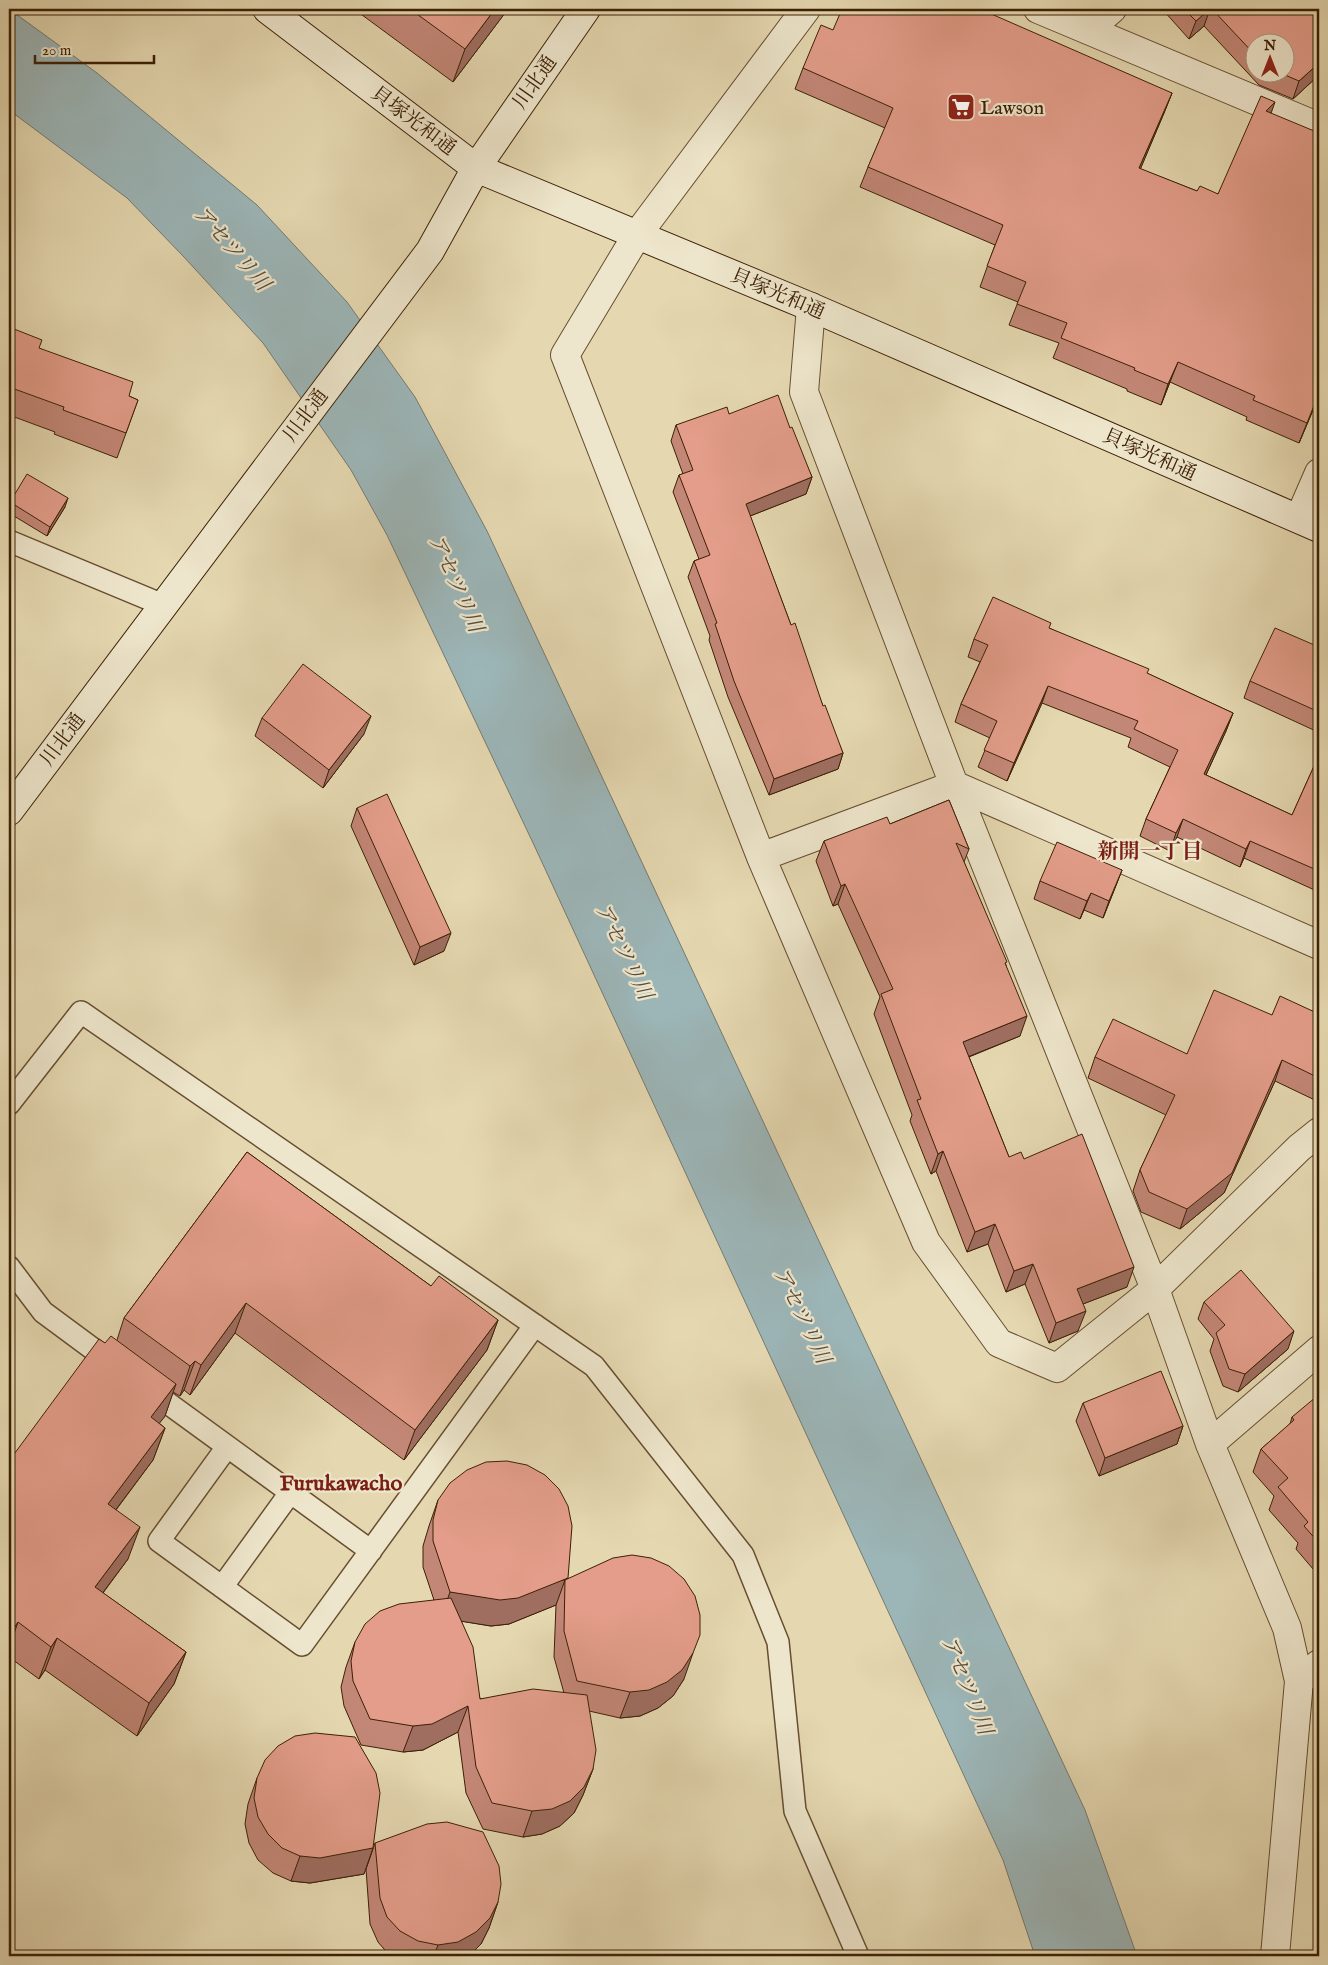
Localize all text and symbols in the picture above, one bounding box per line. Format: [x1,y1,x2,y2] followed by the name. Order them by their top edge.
[35,32,154,64] scale bar
[1246,32,1296,82] north arrow
[1263,37,1276,55] text: N
[42,41,72,60] text: 20 m
[508,51,563,115] street label: 川北通
[366,81,461,161] street label: 貝塚光和通
[946,92,976,122] supermarket icon: Lawson
[980,96,1044,121] place label: Lawson
[186,201,277,299] water label: アセツリ川
[727,263,828,325] street label: 貝塚光和通
[278,384,334,447] street label: 川北通
[1099,424,1200,487] street label: 貝塚光和通
[421,530,489,639] water label: アセツリ川
[35,708,91,771] street label: 川北通
[1098,839,1203,866] district label: 新開一丁目
[588,899,659,1006] water label: アセツリ川
[766,1263,837,1370] water label: アセツリ川
[280,1470,402,1498] district label: Furukawacho
[933,1632,999,1741] water label: アセツリ川

